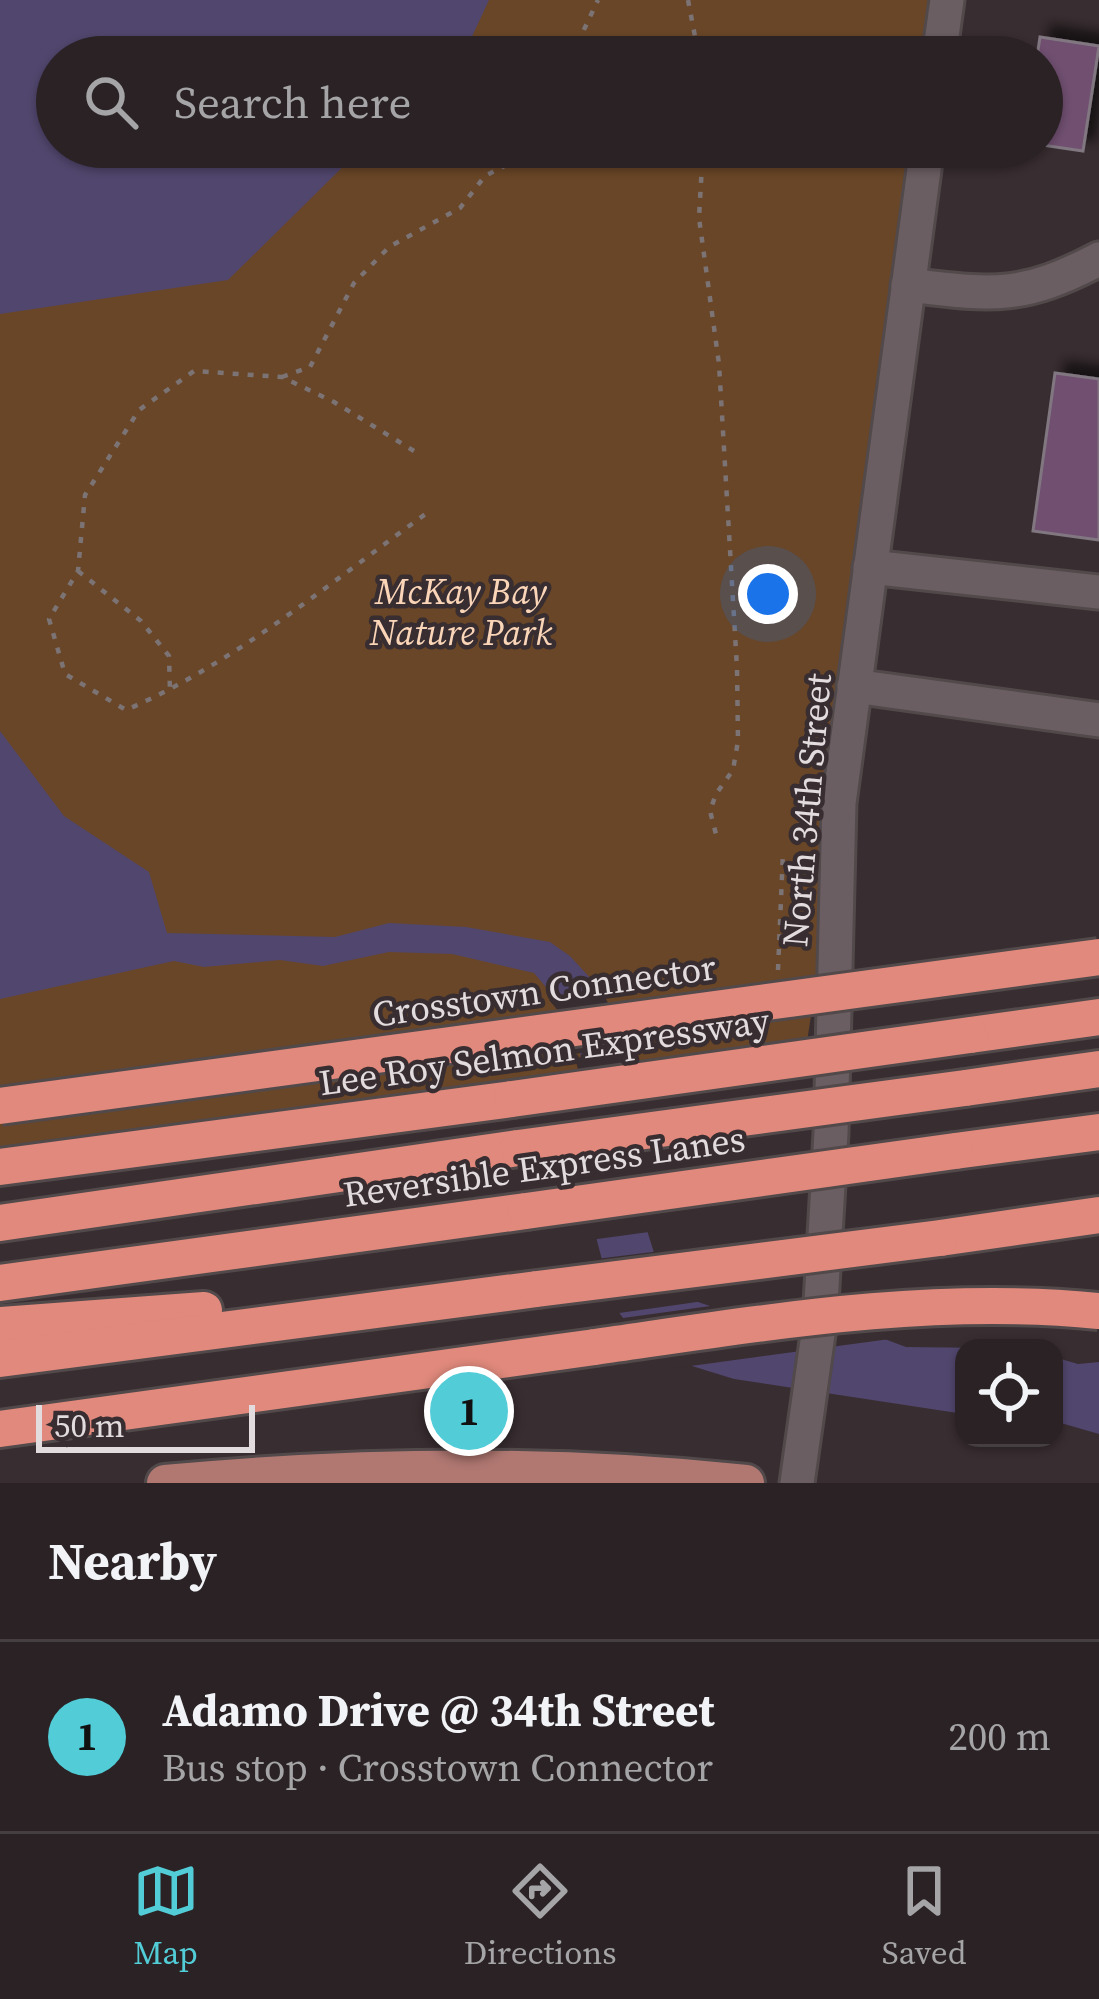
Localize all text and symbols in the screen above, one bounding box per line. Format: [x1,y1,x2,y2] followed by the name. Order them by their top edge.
[36,36,1063,168] search box
[78,69,144,135] icon: search
[174,71,411,133] text: Search here
[738,564,798,624] your location
[369,567,553,657] park label: McKay Bay Nature Park
[770,671,843,949] street label: North 34th Street
[369,942,719,1039] street label: Crosstown Connector
[316,996,773,1107] street label: Lee Roy Selmon Expressway
[340,1114,748,1219] street label: Reversible Express Lanes
[955,1339,1063,1447] map controls
[955,1339,1063,1447] button: locate
[430,1366,508,1456] pin: 1
[36,1399,255,1452] scale bar
[54,1403,124,1448] text: 50 m
[48,1526,217,1596] text: Nearby
[162,1679,715,1741] text: Adamo Drive @ 34th Street
[76,1710,98,1763] text: 1
[948,1710,1051,1763] text: 200 m
[162,1741,713,1794] text: Bus stop · Crosstown Connector
[133,1858,199,1975] tab: Map
[464,1858,617,1975] tab: Directions
[882,1858,966,1975] tab: Saved

